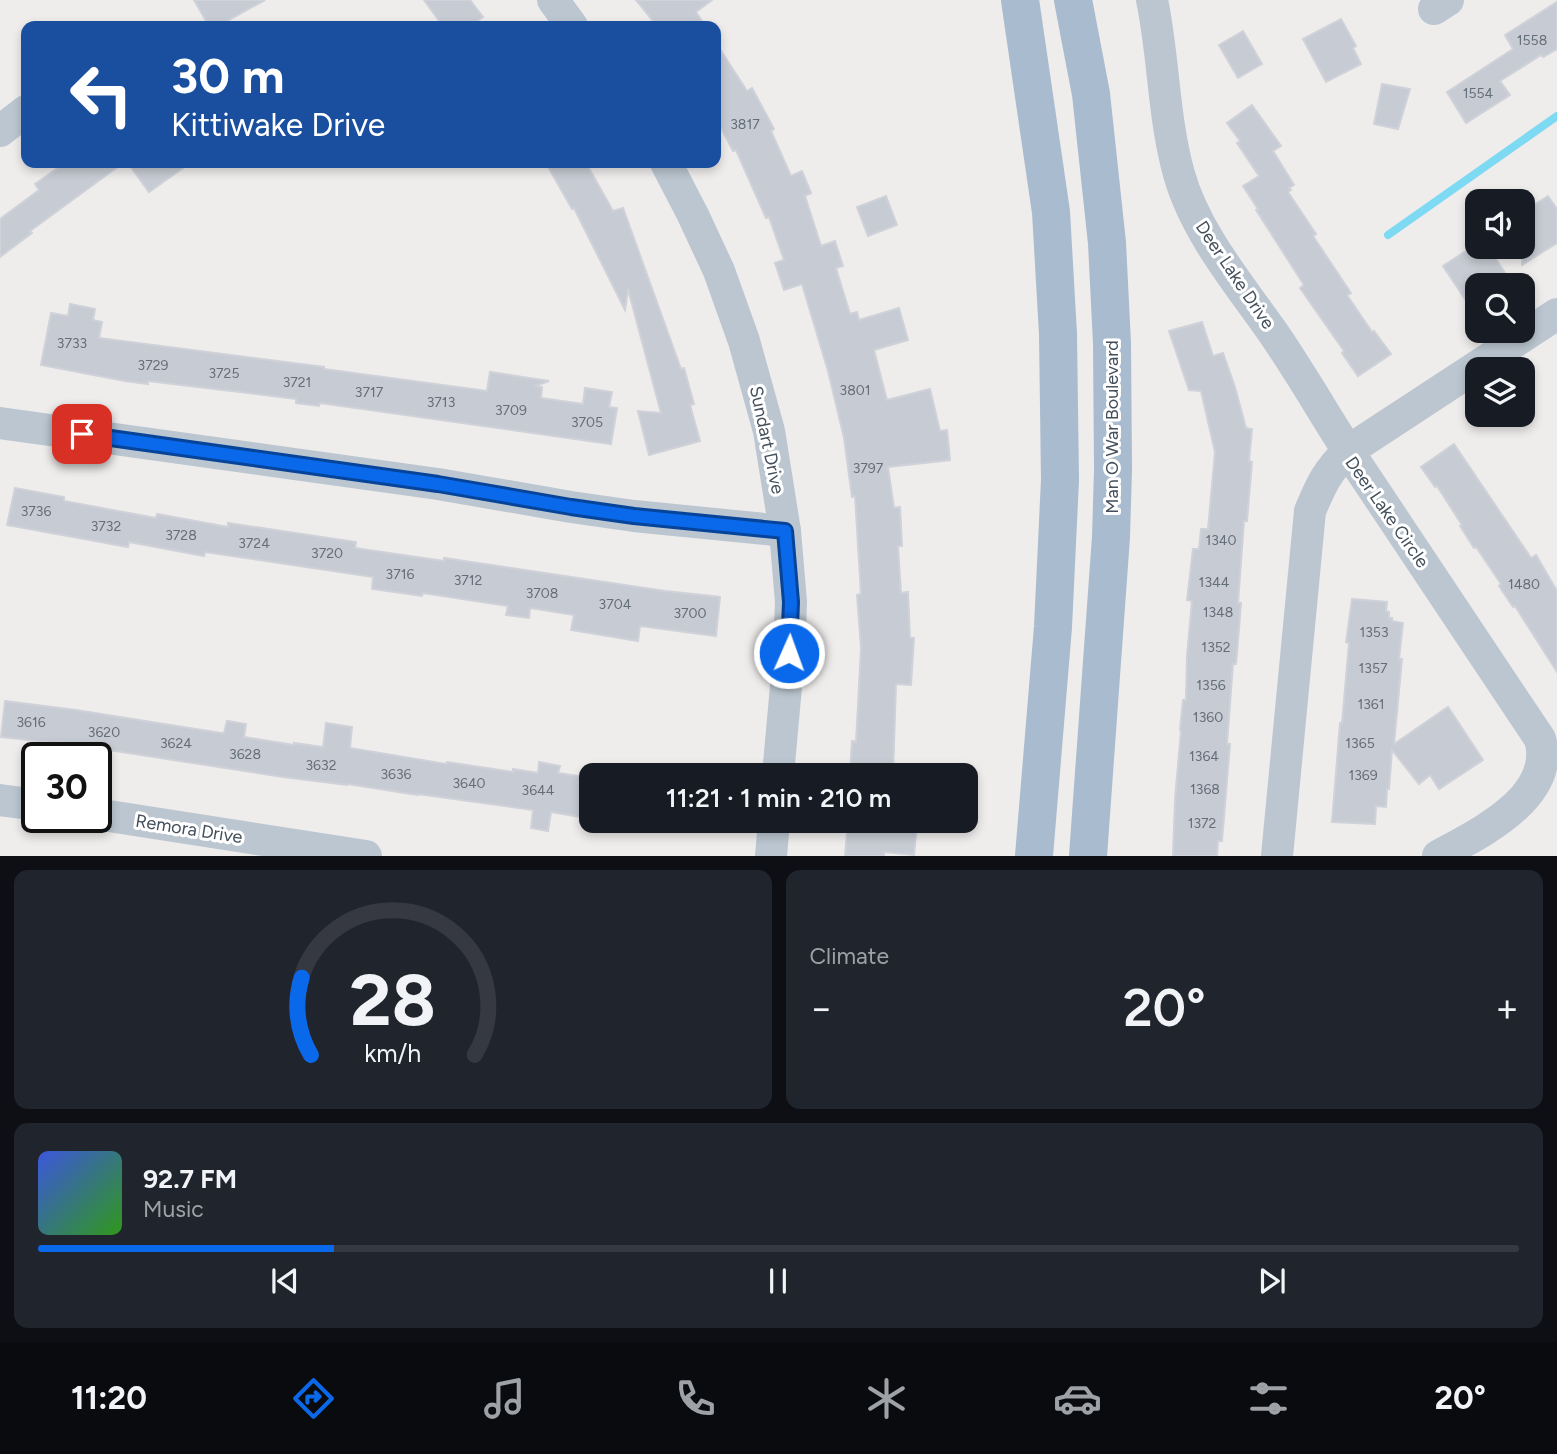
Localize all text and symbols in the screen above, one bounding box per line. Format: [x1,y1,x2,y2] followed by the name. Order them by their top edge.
[1517,32,1547,49] house number: 1558
[171,46,284,105] text: 30 m
[56,49,147,140] icon: left
[1463,85,1494,102] house number: 1554
[171,106,385,144] text: Kittiwake Drive
[730,116,760,133] house number: 3817
[1465,189,1535,427] map controls
[1465,189,1535,259] button: sound
[1191,217,1279,333] street label: Deer Lake Drive
[1465,273,1535,343] button: search
[57,335,87,352] house number: 3733
[1101,340,1123,514] street label: Man O War Boulevard
[138,357,169,374] house number: 3729
[1465,357,1535,427] button: layers
[208,365,240,382] house number: 3725
[283,374,311,391] house number: 3721
[840,382,870,399] house number: 3801
[355,384,384,401] house number: 3717
[745,384,789,496] street label: Sundart Drive
[427,394,455,411] house number: 3713
[495,402,527,419] house number: 3709
[52,404,112,464] pin
[571,414,603,431] house number: 3705
[63,415,101,453] icon: arrive
[1341,452,1434,572] street label: Deer Lake Circle
[853,460,884,477] house number: 3797
[21,503,51,520] house number: 3736
[91,518,121,535] house number: 3732
[165,527,197,544] house number: 3728
[1205,532,1237,549] house number: 1340
[238,535,270,552] house number: 3724
[311,545,343,562] house number: 3720
[386,566,414,583] house number: 3716
[454,572,482,589] house number: 3712
[1199,574,1230,591] house number: 1344
[1508,576,1540,593] house number: 1480
[526,585,558,602] house number: 3708
[599,596,632,613] house number: 3704
[1203,604,1233,621] house number: 1348
[673,605,707,622] house number: 3700
[752,616,826,690] position arrow
[1359,624,1389,641] house number: 1353
[1201,639,1231,656] house number: 1352
[1359,660,1388,677] house number: 1357
[1196,677,1226,694] house number: 1356
[1357,696,1385,713] house number: 1361
[1193,709,1223,726] house number: 1360
[16,714,46,731] house number: 3616
[88,724,120,741] house number: 3620
[160,735,192,752] house number: 3624
[1345,735,1375,752] house number: 1365
[21,742,112,833] speed limit sign: 30
[229,746,261,763] house number: 3628
[1189,748,1219,765] house number: 1364
[306,757,336,774] house number: 3632
[380,766,412,783] house number: 3636
[1348,767,1378,784] house number: 1369
[452,775,486,792] house number: 3640
[1190,781,1220,798] house number: 1368
[522,782,555,799] house number: 3644
[666,782,891,814] text: 11:21 · 1 min · 210 m
[134,810,244,848] street label: Remora Drive
[1188,815,1216,832] house number: 1372
[810,942,889,970] text: Climate
[349,957,436,1044] text: 28
[1123,977,1206,1039] text: 20°
[810,985,833,1031] text: −
[1495,985,1519,1031] text: +
[364,1038,421,1068] text: km/h
[143,1163,237,1195] text: 92.7 FM
[143,1195,204,1223] text: Music
[266,1262,304,1300] icon: previous
[759,1262,797,1300] icon: pause
[1253,1262,1291,1300] icon: next
[289,1374,338,1423] icon: directions
[480,1374,529,1423] icon: music
[671,1374,720,1423] icon: phone
[862,1374,911,1423] icon: climate
[1053,1374,1102,1423] icon: car
[1244,1374,1293,1423] icon: filters
[71,1379,147,1417] text: 11:20
[1435,1379,1486,1417] text: 20°

